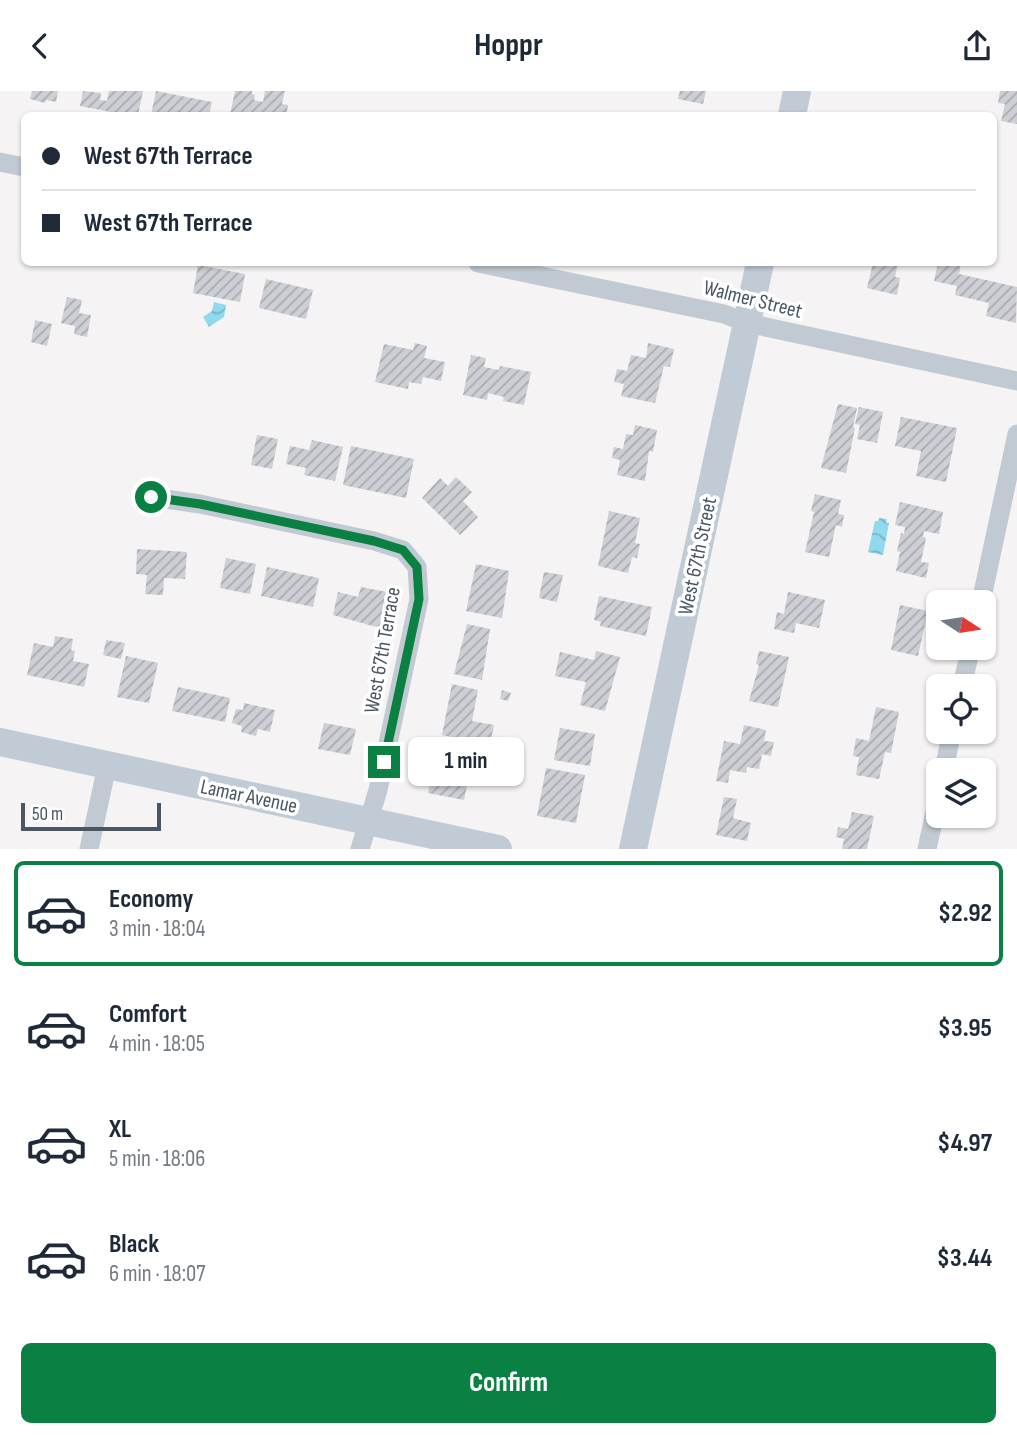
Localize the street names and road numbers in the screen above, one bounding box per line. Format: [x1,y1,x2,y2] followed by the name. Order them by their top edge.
[701,275,805,324] street label: Walmer Street
[673,495,722,617] street label: West 67th Street
[359,585,406,715] street label: West 67th Terrace
[198,774,299,819] street label: Lamar Avenue

